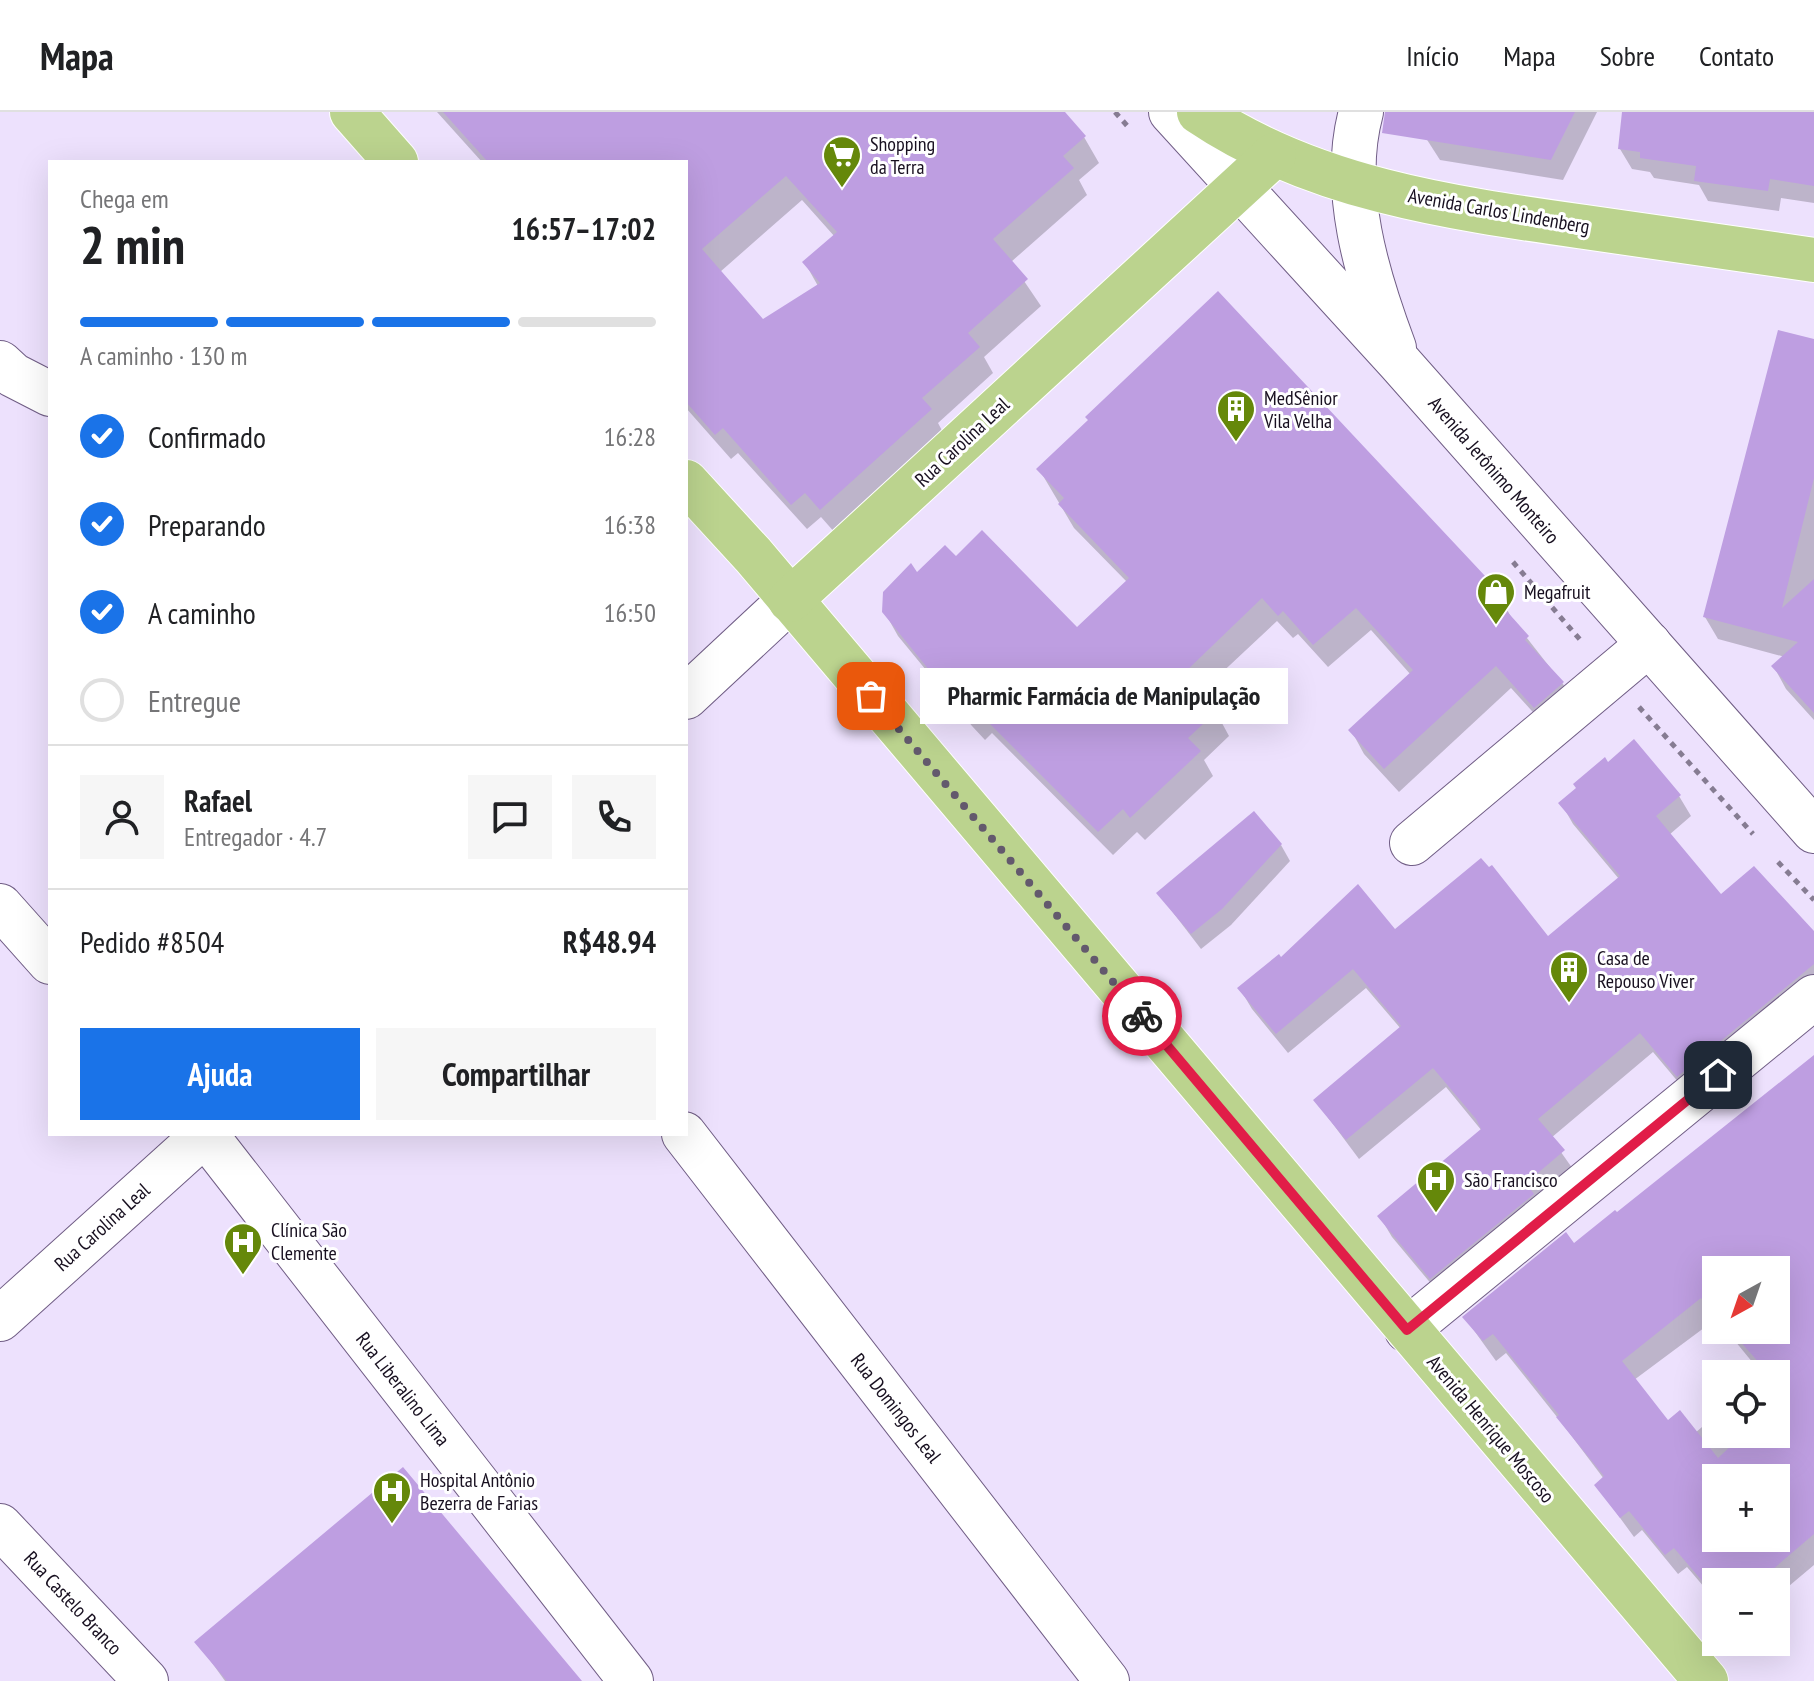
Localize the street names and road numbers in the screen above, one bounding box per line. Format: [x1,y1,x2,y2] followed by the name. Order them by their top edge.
[1406,182,1592,240] street label: Avenida Carlos Lindenberg
[909,391,1015,492] street label: Rua Carolina Leal
[1423,391,1565,549] street label: Avenida Jerônimo Monteiro
[49,1177,156,1277] street label: Rua Carolina Leal
[350,1327,456,1451] street label: Rua Liberalino Lima
[845,1348,947,1468] street label: Rua Domingos Leal
[1422,1350,1560,1508] street label: Avenida Henrique Moscoso
[18,1546,128,1660] street label: Rua Castelo Branco

